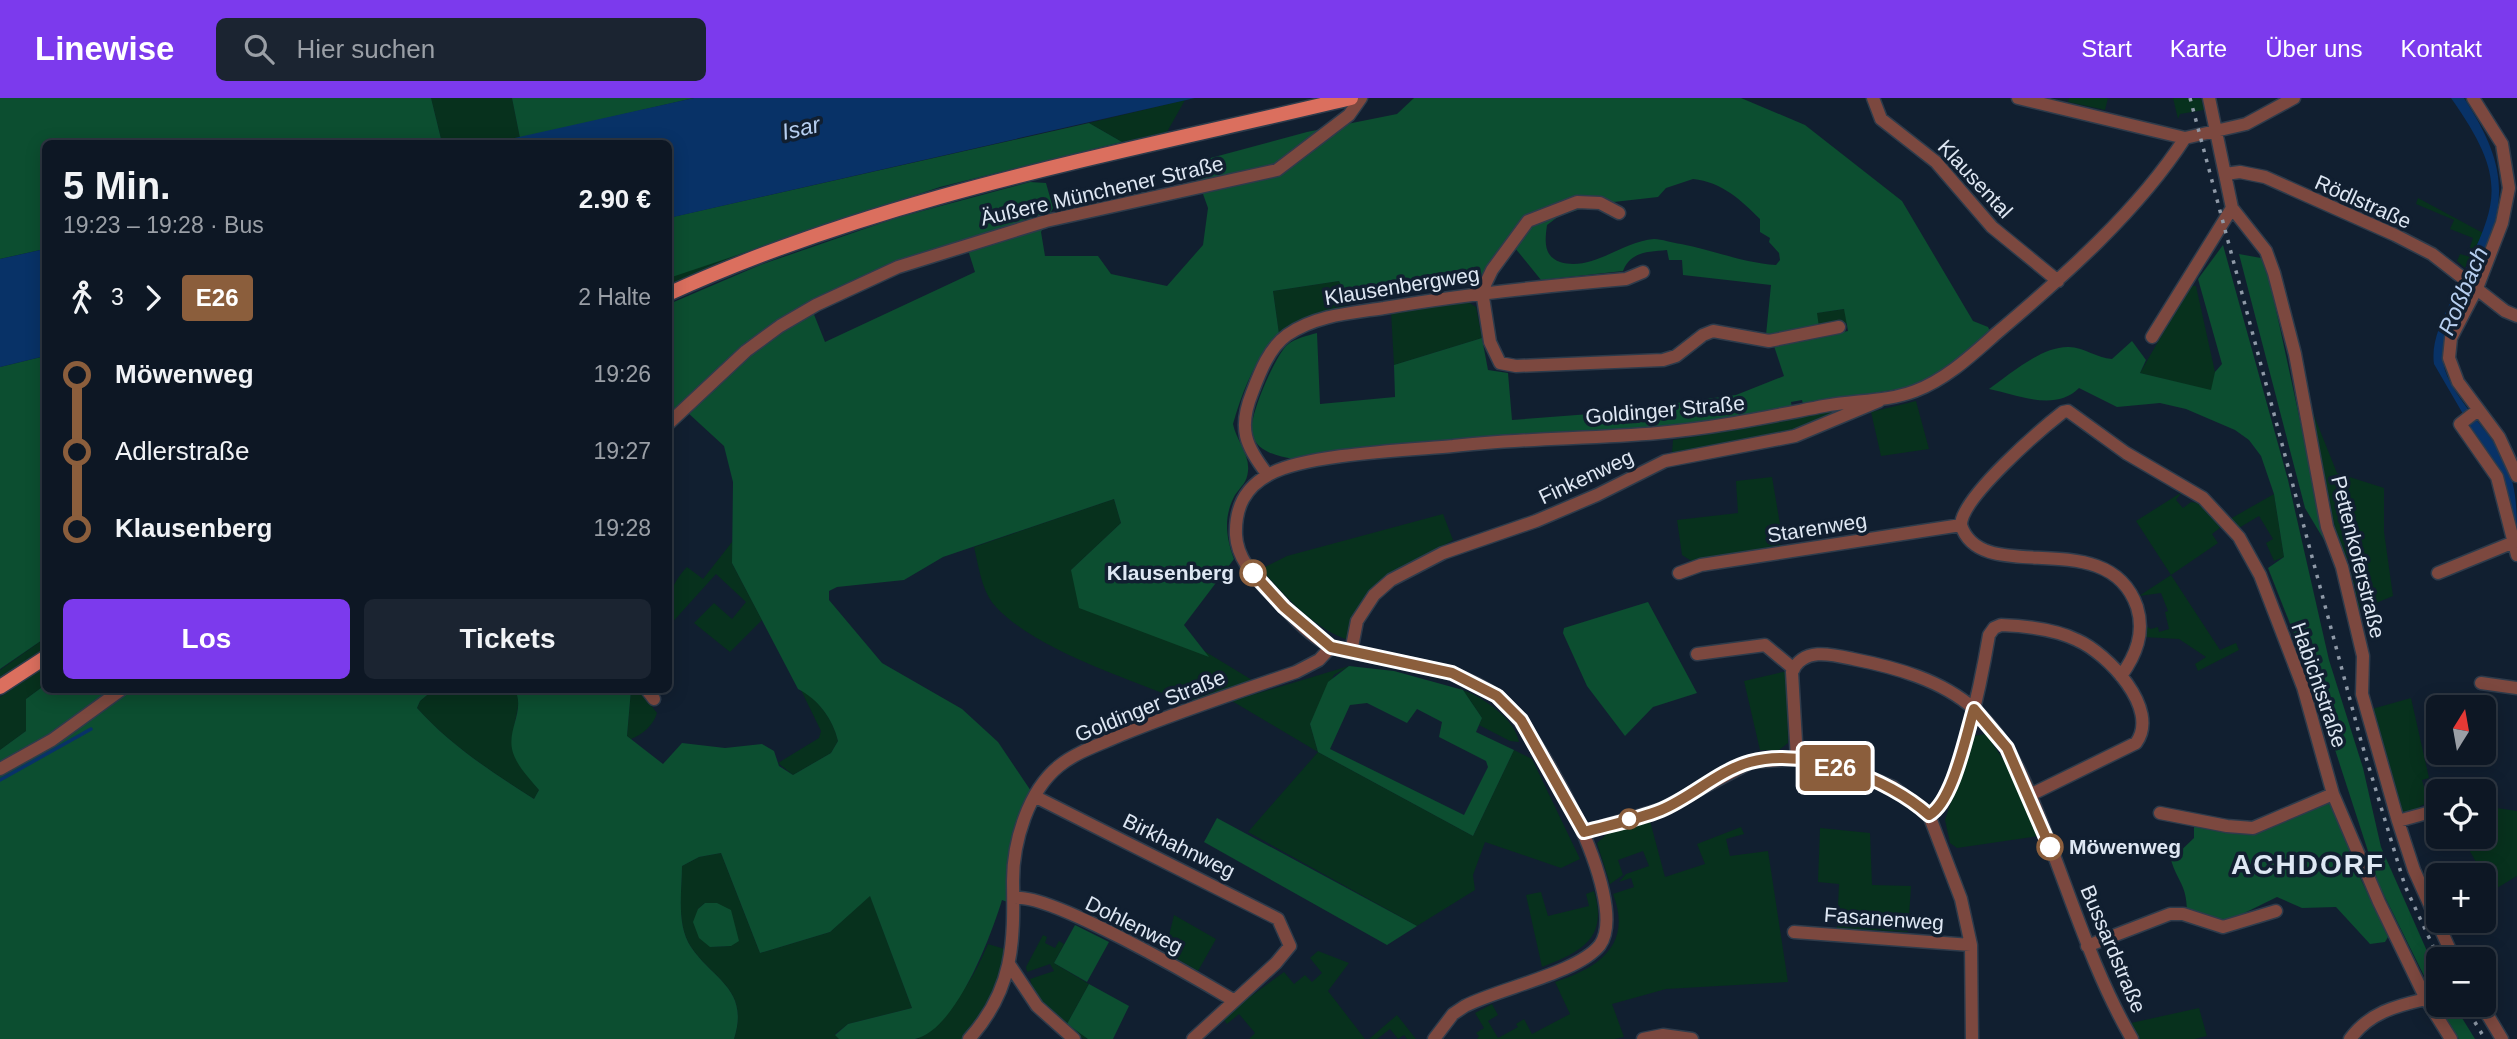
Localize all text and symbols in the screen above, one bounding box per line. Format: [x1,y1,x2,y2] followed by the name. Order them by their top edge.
[216,18,706,81] search box
[35,30,174,67] text: Linewise
[240,30,278,68] icon: search
[296,34,435,64] text: Hier suchen
[2081,35,2132,62] text: Start
[2170,35,2227,62] text: Karte
[2265,35,2363,62] text: Über uns
[2401,35,2482,62] text: Kontakt
[779,111,824,145] water label: Isar
[1934,135,2017,222] street label: Klausental
[978,151,1226,230] street label: Äußere Münchener Straße
[63,165,171,207] text: 5 Min.
[2312,170,2415,233] street label: Rödlstraße
[579,184,651,214] text: 2.90 €
[63,212,264,238] text: 19:23 – 19:28 · Bus
[2433,243,2493,339] water label: Roßbach
[1323,262,1481,309] street label: Klausenbergweg
[63,279,101,317] icon: walk
[134,279,172,317] icon: forward
[111,284,124,310] text: 3
[196,284,239,311] text: E26
[578,284,651,310] text: 2 Halte
[115,359,254,389] text: Möwenweg
[593,361,651,387] text: 19:26
[1584,391,1746,428] street label: Goldinger Straße
[115,436,249,466] text: Adlerstraße
[593,438,651,464] text: 19:27
[1535,445,1637,508] street label: Finkenweg
[2327,473,2390,641] street label: Pettenkoferstraße
[1766,508,1868,547] street label: Starenweg
[115,513,273,543] text: Klausenberg
[593,515,651,541] text: 19:28
[1240,560,1266,586] marker: Klausenberg
[1107,561,1234,584] place label: Klausenberg
[63,599,350,679] button: Los
[364,599,651,679] button: Tickets
[2287,619,2352,750] street label: Habichtstraße
[1071,665,1228,746] street label: Goldinger Straße
[2426,695,2496,765] north arrow
[2426,695,2496,1017] map controls
[1795,745,1875,791] line badge: E26
[1814,754,1856,781] text: E26
[2426,779,2496,849] button: locate
[1120,809,1239,882] street label: Birkhahnweg
[1619,809,1639,829] unlabelled marker
[2037,834,2063,860] marker: Möwenweg
[2069,835,2181,858] place label: Möwenweg
[2231,849,2385,880] district label: ACHDORF
[2426,863,2496,933] button: +
[2076,881,2151,1016] street label: Bussardstraße
[1082,891,1186,958] street label: Dohlenweg
[1823,903,1945,934] street label: Fasanenweg
[2426,947,2496,1017] button: −

